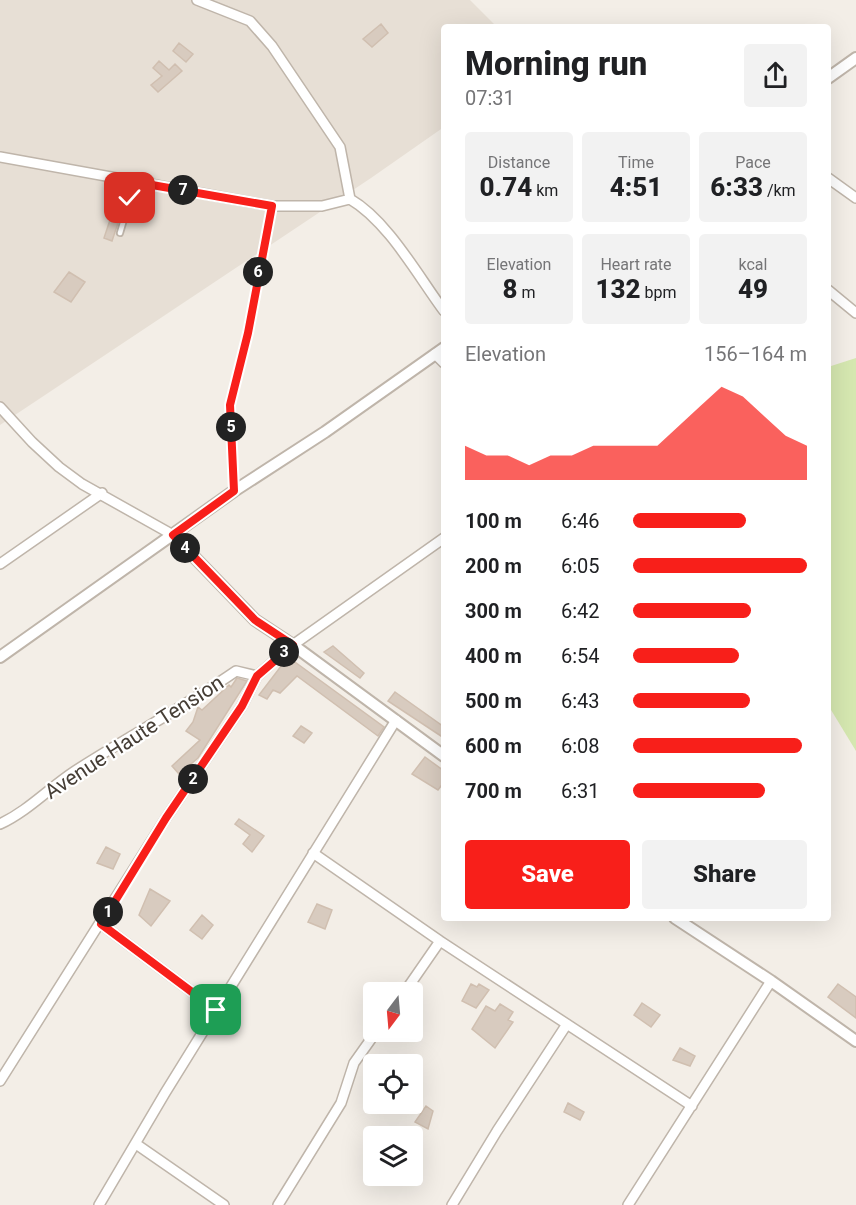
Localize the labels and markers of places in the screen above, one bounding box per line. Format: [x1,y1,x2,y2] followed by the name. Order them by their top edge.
[104,172,155,223] pin
[168,175,198,205] pin: 7
[243,257,273,287] pin: 6
[216,412,246,442] pin: 5
[170,533,200,563] pin: 4
[269,637,299,667] pin: 3
[178,764,208,794] pin: 2
[93,897,123,927] pin: 1
[190,984,241,1035] pin

